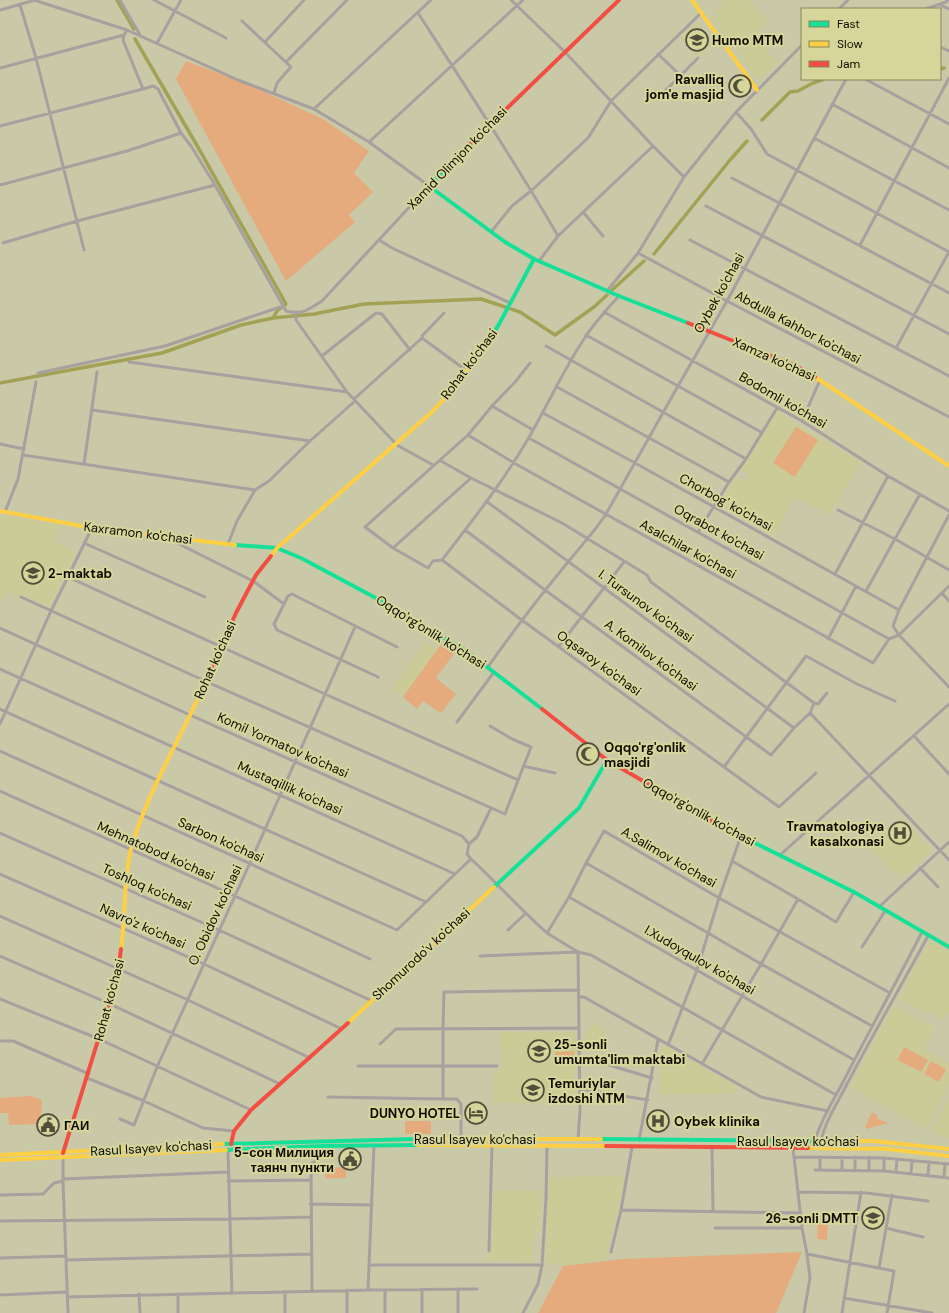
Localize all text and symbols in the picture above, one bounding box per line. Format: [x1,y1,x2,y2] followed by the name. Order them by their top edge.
[801,8,941,80] legend
[837,16,860,32] text: Fast
[684,27,710,53] school or university icon: Humo MTM
[712,32,783,49] place label: Humo MTM
[837,36,863,52] text: Slow
[837,56,860,72] text: Jam
[645,71,724,103] place label: Ravalliq jom'e masjid
[727,73,753,99] mosque icon: Ravalliq jom'e masjid
[403,103,511,213] street label: Xamid Olimjon ko'chasi
[690,250,748,336] street label: Oybek ko'chasi
[732,287,864,367] street label: Abdulla Kahhor ko'chasi
[437,325,501,403] street label: Rohat ko'chasi
[730,333,818,385] street label: Xamza ko'chasi
[736,368,830,432] street label: Bodomli ko'chasi
[676,469,776,535] street label: Chorbog' ko'chasi
[671,500,767,564] street label: Oqrabot ko'chasi
[637,515,739,583] street label: Asalchilar ko'chasi
[83,518,193,548] street label: Kaxramon ko'chasi
[20,560,46,586] school or university icon: 2-maktab
[48,565,112,582] place label: 2-maktab
[595,566,697,646] street label: I. Tursunov ko'chasi
[373,591,489,673] street label: Oqqo'rg'onlik ko'chasi
[601,615,701,695] street label: A. Komilov ko'chasi
[190,618,240,702] street label: Rohat ko'chasi
[553,627,645,699] street label: Oqsaroy ko'chasi
[215,708,351,782] street label: Komil Yormatov ko'chasi
[604,739,687,771] place label: Oqqo'rg'onlik masjidi
[575,741,601,767] mosque icon: Oqqo'rg'onlik masjidi
[235,757,345,819] street label: Mustaqillik ko'chasi
[640,774,758,850] street label: Oqqo'rg'onlik ko'chasi
[175,813,267,867] street label: Sarbon ko'chasi
[95,817,217,885] street label: Mehnatobod ko'chasi
[786,818,884,850] place label: Travmatologiya kasalxonasi
[887,820,913,846] hospital icon: Travmatologiya kasalxonasi
[618,823,720,891] street label: A.Salimov ko'chasi
[99,860,195,914] street label: Toshloq ko'chasi
[184,862,246,968] street label: O. Obidov ko'chasi
[97,899,189,953] street label: Navro'z ko'chasi
[368,904,474,1004] street label: Shomurodo'v ko'chasi
[642,921,758,999] street label: I.Xudoyqulov ko'chasi
[90,957,128,1043] street label: Rohat ko'chasi
[554,1036,685,1068] place label: 25-sonli umumta'lim maktabi
[526,1038,552,1064] school or university icon: 25-sonli umumta'lim maktabi
[548,1075,625,1107] place label: Temuriylar izdoshi NTM
[520,1077,546,1103] school or university icon: Temuriylar izdoshi NTM
[463,1100,489,1126] hotel icon: DUNYO HOTEL
[370,1105,460,1122] place label: DUNYO HOTEL
[645,1108,671,1134] hospital icon: Oybek klinika
[35,1112,61,1138] public building icon: ГАИ
[674,1113,760,1130] place label: Oybek klinika
[64,1117,89,1134] place label: ГАИ
[414,1131,536,1148] street label: Rasul Isayev ko'chasi
[737,1133,859,1150] street label: Rasul Isayev ko'chasi
[90,1136,212,1160] street label: Rasul Isayev ko'chasi
[234,1144,334,1176] place label: 5-сон Милиция таянч пункти
[337,1146,363,1172] public building icon: 5-сон Милиция таянч пункти
[860,1205,886,1231] school or university icon: 26-sonli DMTT
[766,1210,858,1227] place label: 26-sonli DMTT

